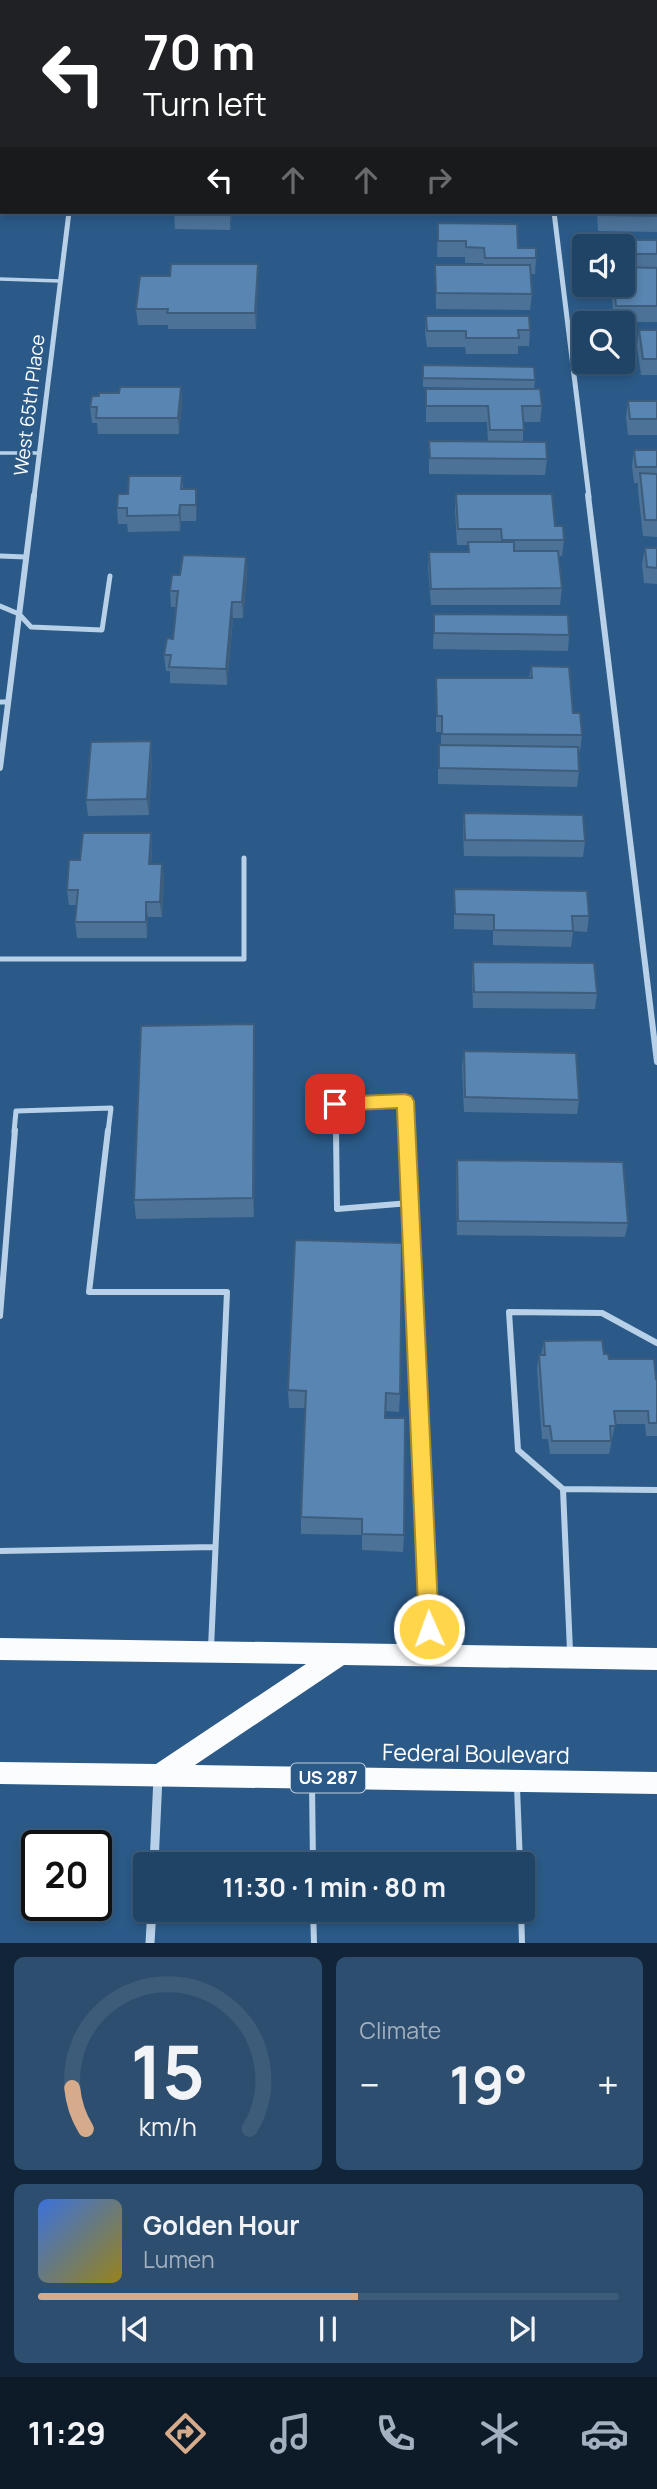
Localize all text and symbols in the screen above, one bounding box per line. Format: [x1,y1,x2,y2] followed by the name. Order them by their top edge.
[143,18,255,85] text: 70 m
[28,28,119,119] icon: left
[143,82,267,126] text: Turn left
[201,161,239,199] icon: left
[274,161,312,199] icon: ahead
[347,161,385,199] icon: ahead
[420,161,458,199] icon: right
[572,234,635,374] map controls
[572,234,635,297] button: sound
[572,311,635,374] button: search
[7,333,51,477] street label: West 65th Place
[305,1074,365,1134] pin
[316,1085,354,1123] icon: arrive
[392,1592,466,1666] position arrow
[382,1735,570,1771] street label: Federal Boulevard
[291,1764,365,1792] road number: US 287
[21,1830,112,1921] speed limit sign: 20
[222,1869,446,1905] text: 11:30 · 1 min · 80 m
[360,2014,441,2046] text: Climate
[130,2022,205,2122] text: 15
[449,2049,528,2120] text: 19°
[360,2058,380,2110] text: −
[597,2058,619,2110] text: +
[139,2109,197,2144] text: km/h
[143,2207,300,2243] text: Golden Hour
[143,2243,215,2275] text: Lumen
[116,2310,154,2348] icon: previous
[309,2310,347,2348] icon: pause
[503,2310,541,2348] icon: next
[161,2409,210,2458] icon: directions
[266,2409,315,2458] icon: music
[371,2409,420,2458] icon: phone
[475,2409,524,2458] icon: climate
[580,2409,629,2458] icon: car
[28,2411,106,2455] text: 11:29

